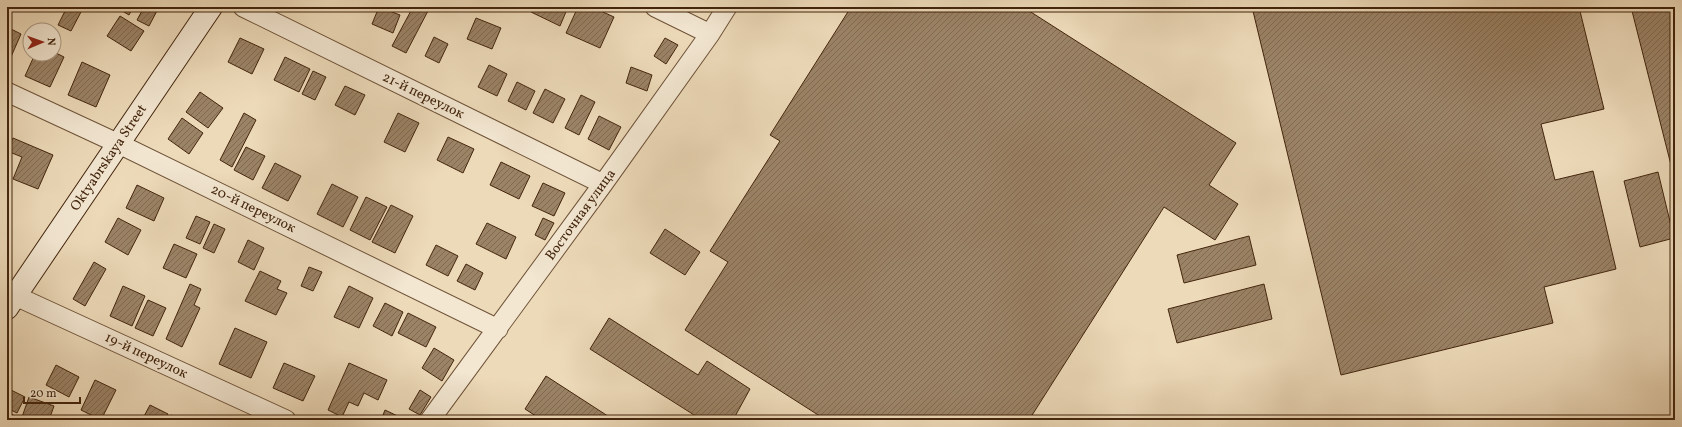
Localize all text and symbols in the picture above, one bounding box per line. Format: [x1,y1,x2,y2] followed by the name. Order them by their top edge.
[22,22,62,62] north arrow
[43,37,58,46] text: N
[379,68,468,124] street label: 21-й переулок
[66,101,152,215] street label: Oktyabrskaya Street
[541,165,621,265] street label: Восточная улица
[207,180,299,238] street label: 20-й переулок
[102,329,191,384] street label: 19-й переулок
[24,379,80,405] scale bar
[30,386,57,402] text: 20 m

